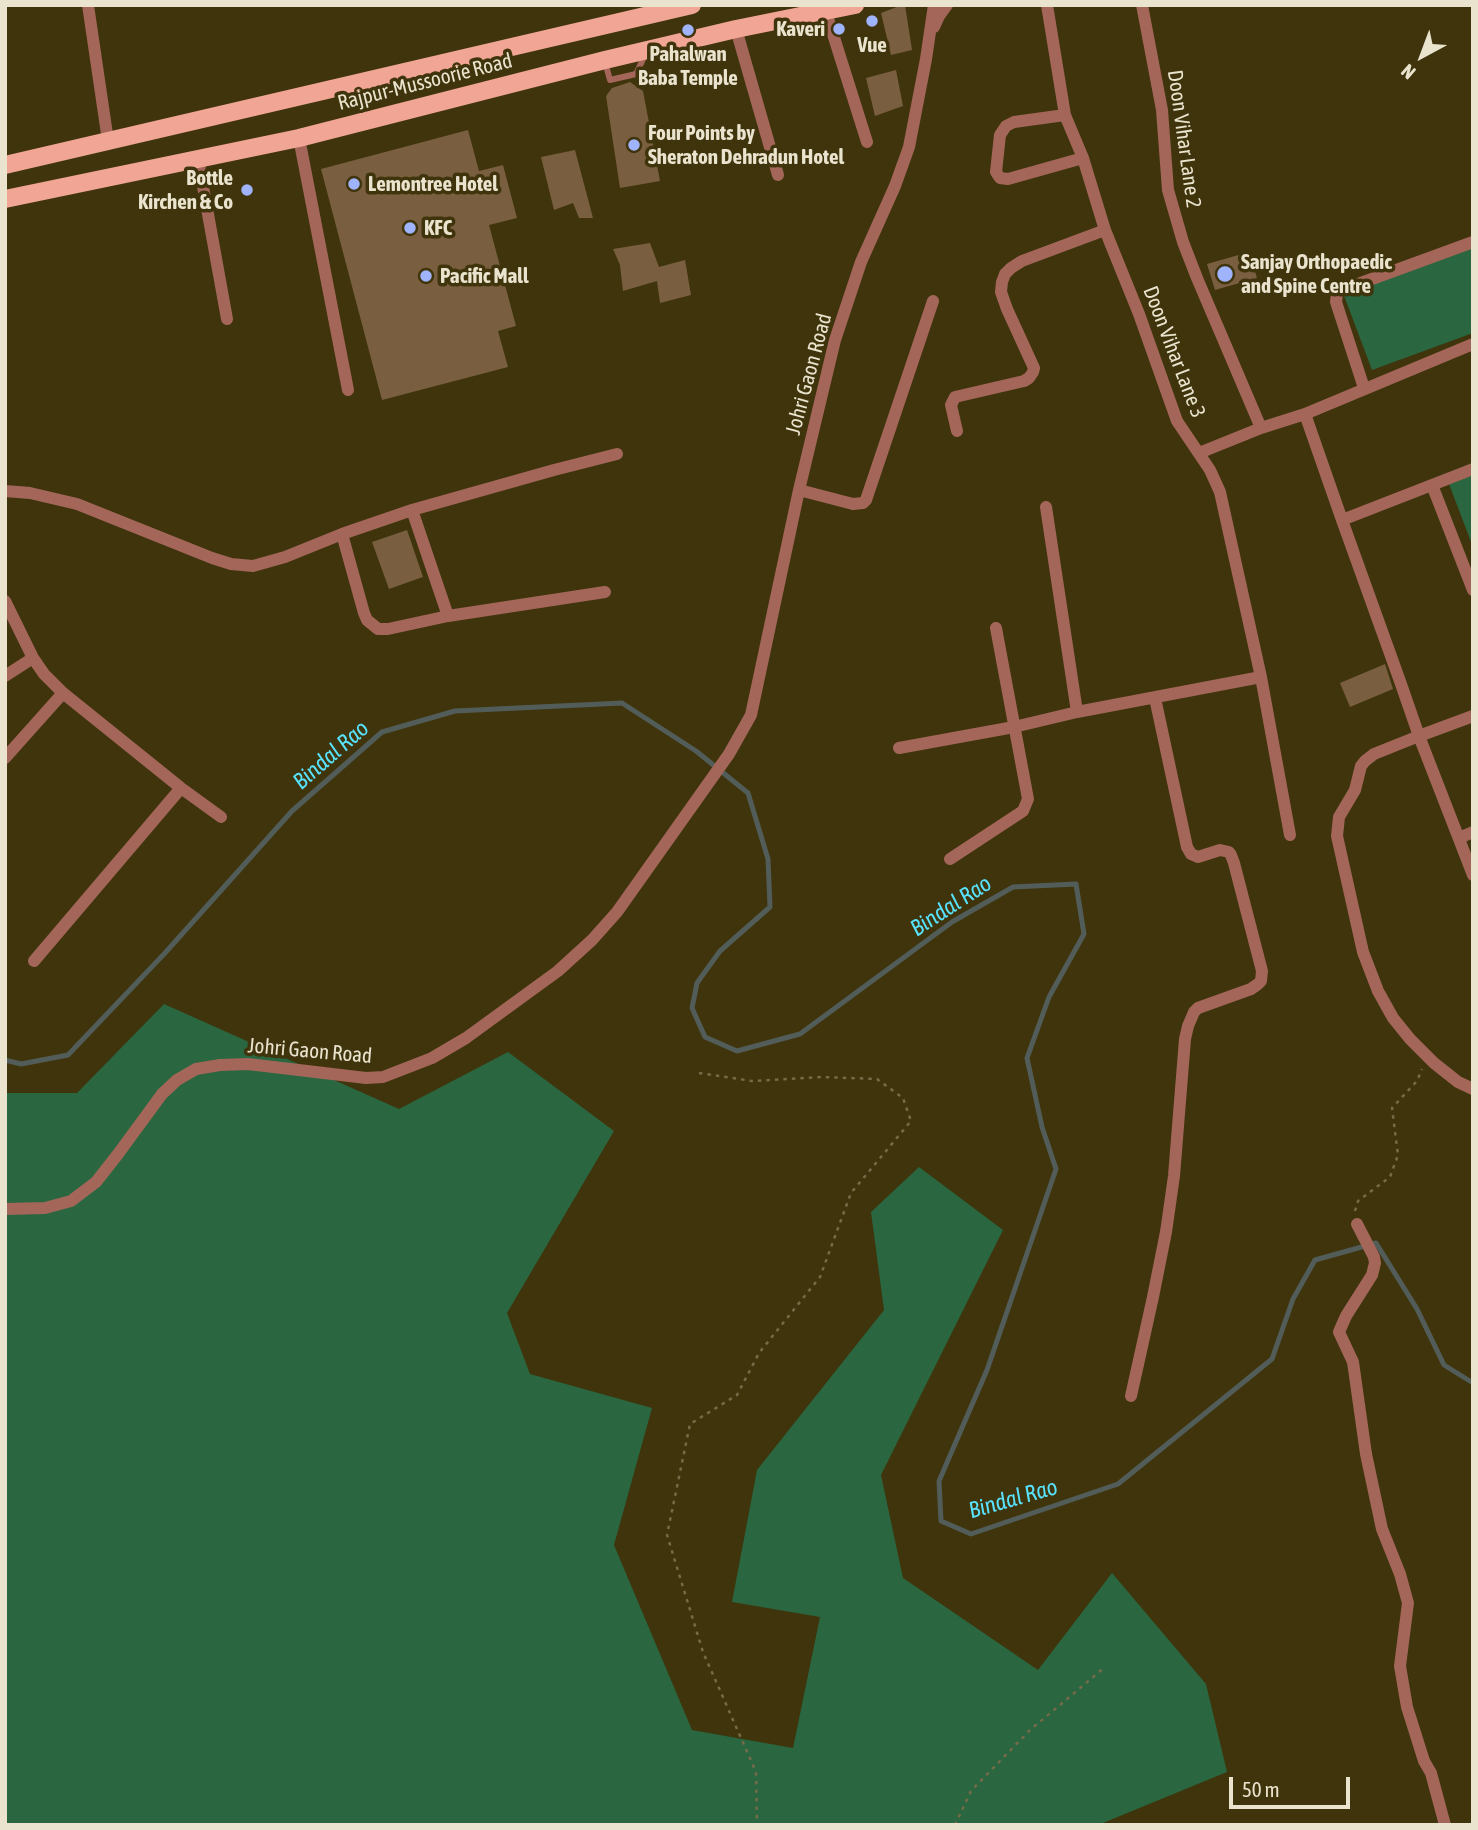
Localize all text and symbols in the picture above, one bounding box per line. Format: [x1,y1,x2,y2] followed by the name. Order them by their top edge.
[864,13,880,29] marker: Vue
[776,16,825,42] place label: Kaveri
[831,21,847,37] marker: Kaveri
[1387,21,1457,91] north arrow
[680,22,696,38] marker: Pahalwan Baba Temple
[857,32,887,58] place label: Vue
[638,41,738,91] place label: Pahalwan Baba Temple
[335,48,515,116] street label: Rajpur-Mussoorie Road
[1397,60,1420,84] text: N
[1162,68,1206,210] street label: Doon Vihar Lane 2
[648,120,844,170] place label: Four Points by Sheraton Dehradun Hotel
[626,137,642,153] marker: Four Points by Sheraton Dehradun Hotel
[138,165,233,215] place label: Bottle Kirchen & Co
[368,171,498,197] place label: Lemontree Hotel
[346,176,362,192] marker: Lemontree Hotel
[239,182,255,198] marker: Bottle Kirchen & Co
[424,215,452,241] place label: KFC
[402,220,418,236] marker: KFC
[1241,249,1392,299] place label: Sanjay Orthopaedic and Spine Centre
[440,263,528,289] place label: Pacific Mall
[1215,264,1235,284] marker: Sanjay Orthopaedic and Spine Centre
[418,268,434,284] marker: Pacific Mall
[1137,283,1211,421] street label: Doon Vihar Lane 3
[781,311,837,437] street label: Johri Gaon Road
[288,715,374,795] water label: Bindal Rao
[905,870,997,942] water label: Bindal Rao
[247,1033,373,1069] street label: Johri Gaon Road
[965,1473,1061,1525] water label: Bindal Rao
[1233,1764,1354,1808] scale bar
[1242,1777,1280,1801] text: 50 m

